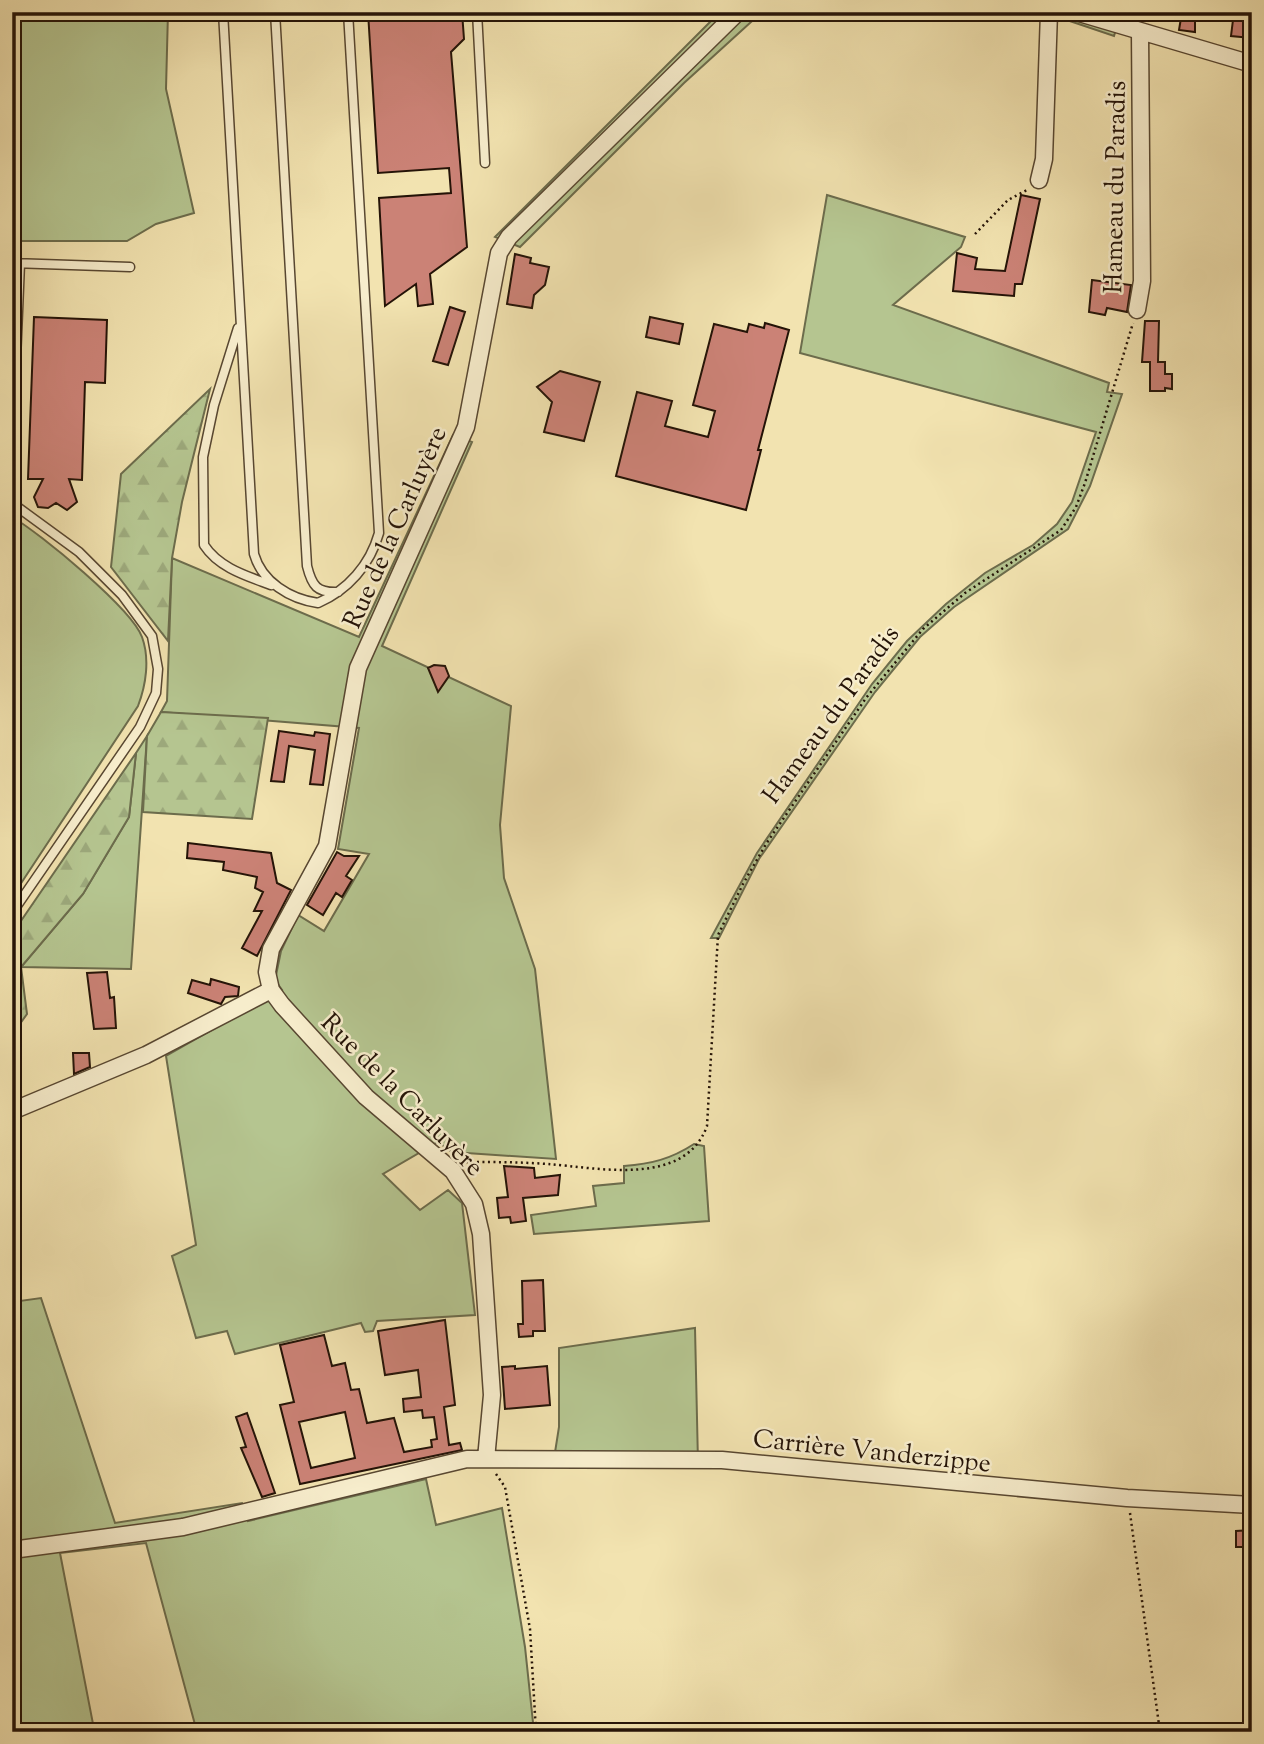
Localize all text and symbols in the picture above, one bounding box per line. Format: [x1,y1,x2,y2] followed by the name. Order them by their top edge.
[1096,80,1137,294] street label: Hameau du Paradis
[335,421,457,635] street label: Rue de la Carluyère
[755,619,909,812] street label: Hameau du Paradis
[311,1006,491,1186] street label: Rue de la Carluyère
[751,1422,993,1483] street label: Carrière Vanderzippe

